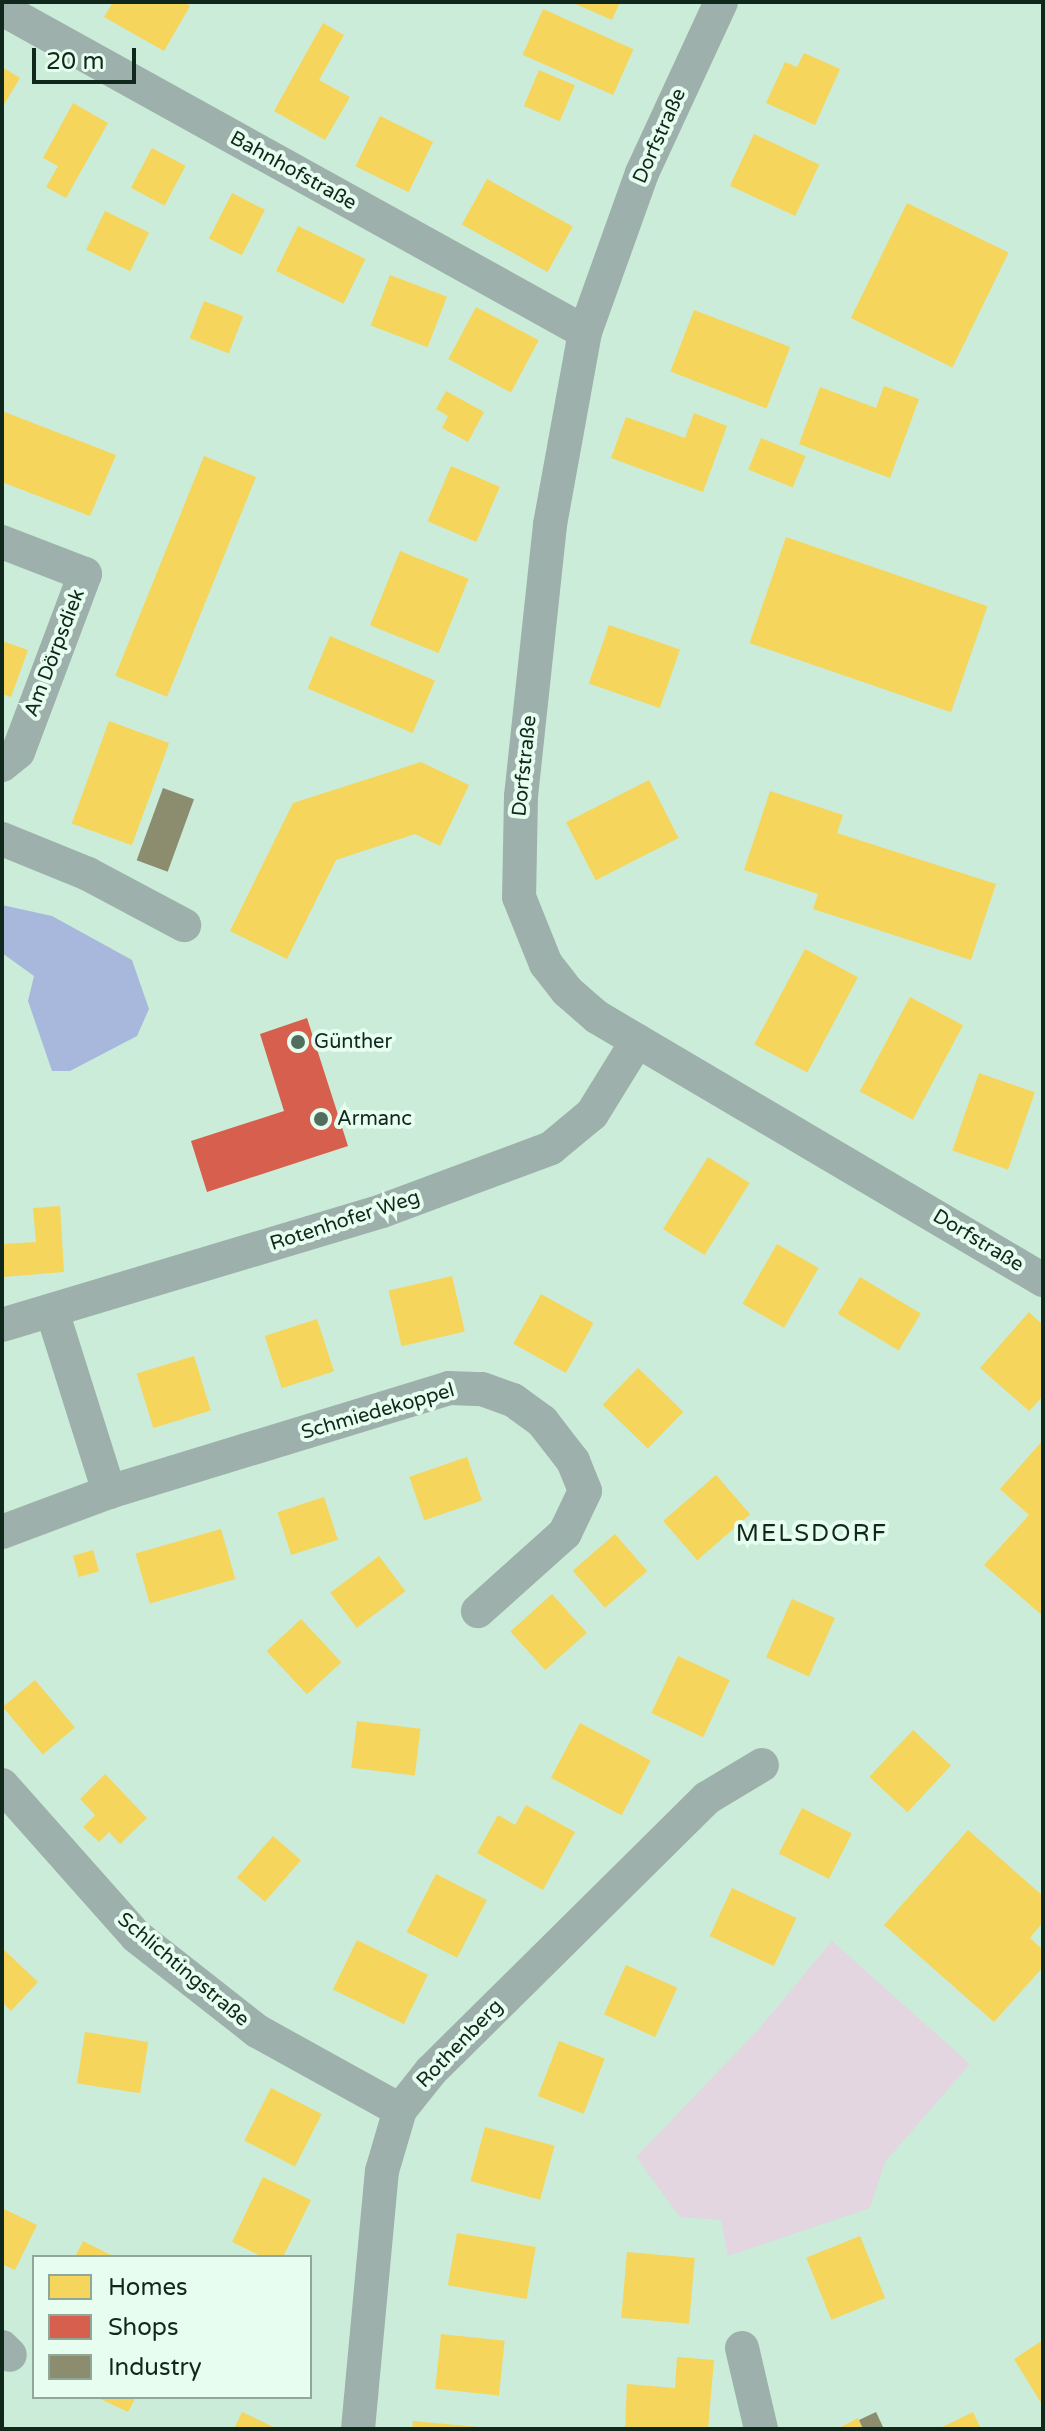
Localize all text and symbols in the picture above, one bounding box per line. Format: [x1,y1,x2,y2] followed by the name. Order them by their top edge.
[36,32,140,82] scale bar
[46,47,104,76] text: 20 m
[628,85,692,187] street label: Dorfstraße
[226,126,360,216] street label: Bahnhofstraße
[20,586,90,720] street label: Am Dörpsdiek
[508,714,542,818] street label: Dorfstraße
[314,1030,392,1054] place label: Günther
[289,1033,307,1051] marker: Günther
[337,1107,412,1131] place label: Armanc
[312,1110,330,1128] marker: Armanc
[267,1185,423,1257] street label: Rotenhofer Weg
[928,1205,1028,1277] street label: Dorfstraße
[299,1379,457,1445] street label: Schmiedekoppel
[736,1520,888,1548] district label: MELSDORF
[112,1908,254,2032] street label: Schlichtingstraße
[412,1995,508,2093] street label: Rothenberg
[32,2255,312,2399] legend
[108,2273,188,2302] text: Homes
[108,2313,178,2342] text: Shops
[108,2353,202,2382] text: Industry

